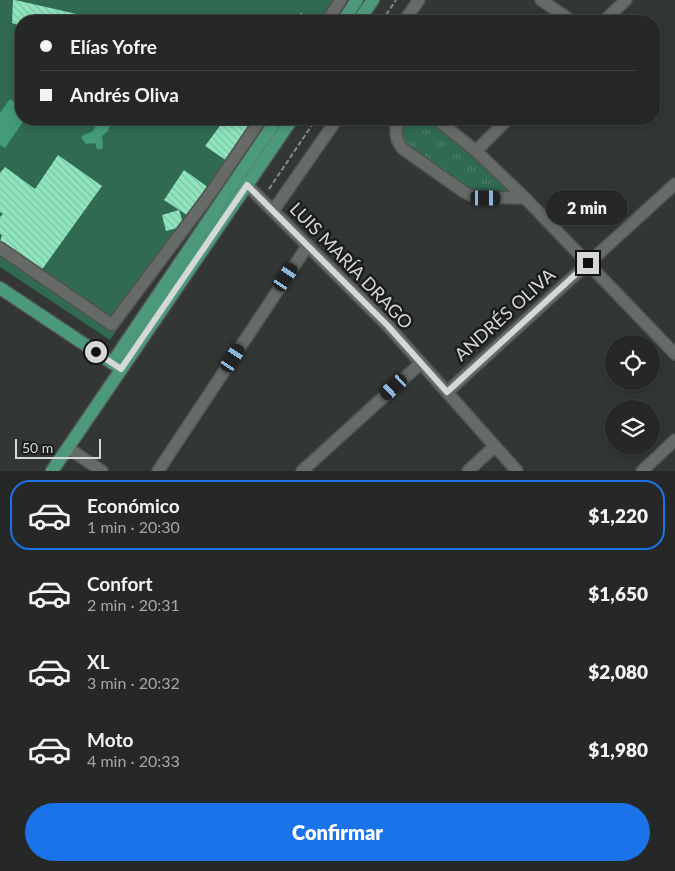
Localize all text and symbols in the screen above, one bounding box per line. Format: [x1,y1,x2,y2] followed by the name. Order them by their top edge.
[70,35,157,58] text: Elías Yofre
[70,83,179,106] text: Andrés Oliva
[547,190,629,226] callout: 2 min
[471,191,501,206] car
[286,198,418,333] street label: LUIS MARÍA DRAGO
[567,198,607,217] text: 2 min
[577,252,599,274] route end
[271,260,300,294] car
[449,263,560,365] street label: ANDRÉS OLIVA
[605,335,660,455] map controls
[605,335,660,390] button: locate
[85,341,107,363] route start
[218,341,247,375] car
[377,371,410,403] car
[605,400,660,455] button: layers
[15,436,101,459] scale bar
[22,439,53,456] text: 50 m
[27,493,72,538] icon: car
[87,494,180,517] text: Económico
[588,504,648,527] text: $1,220
[87,517,180,536] text: 1 min · 20:30
[27,571,72,616] icon: car
[87,572,152,595] text: Confort
[588,582,648,605] text: $1,650
[87,595,180,614] text: 2 min · 20:31
[27,649,72,694] icon: car
[87,650,110,673] text: XL
[588,660,648,683] text: $2,080
[87,673,180,692] text: 3 min · 20:32
[27,727,72,772] icon: car
[87,728,133,751] text: Moto
[588,738,648,761] text: $1,980
[87,751,180,770] text: 4 min · 20:33
[25,803,650,861] button: Confirmar

